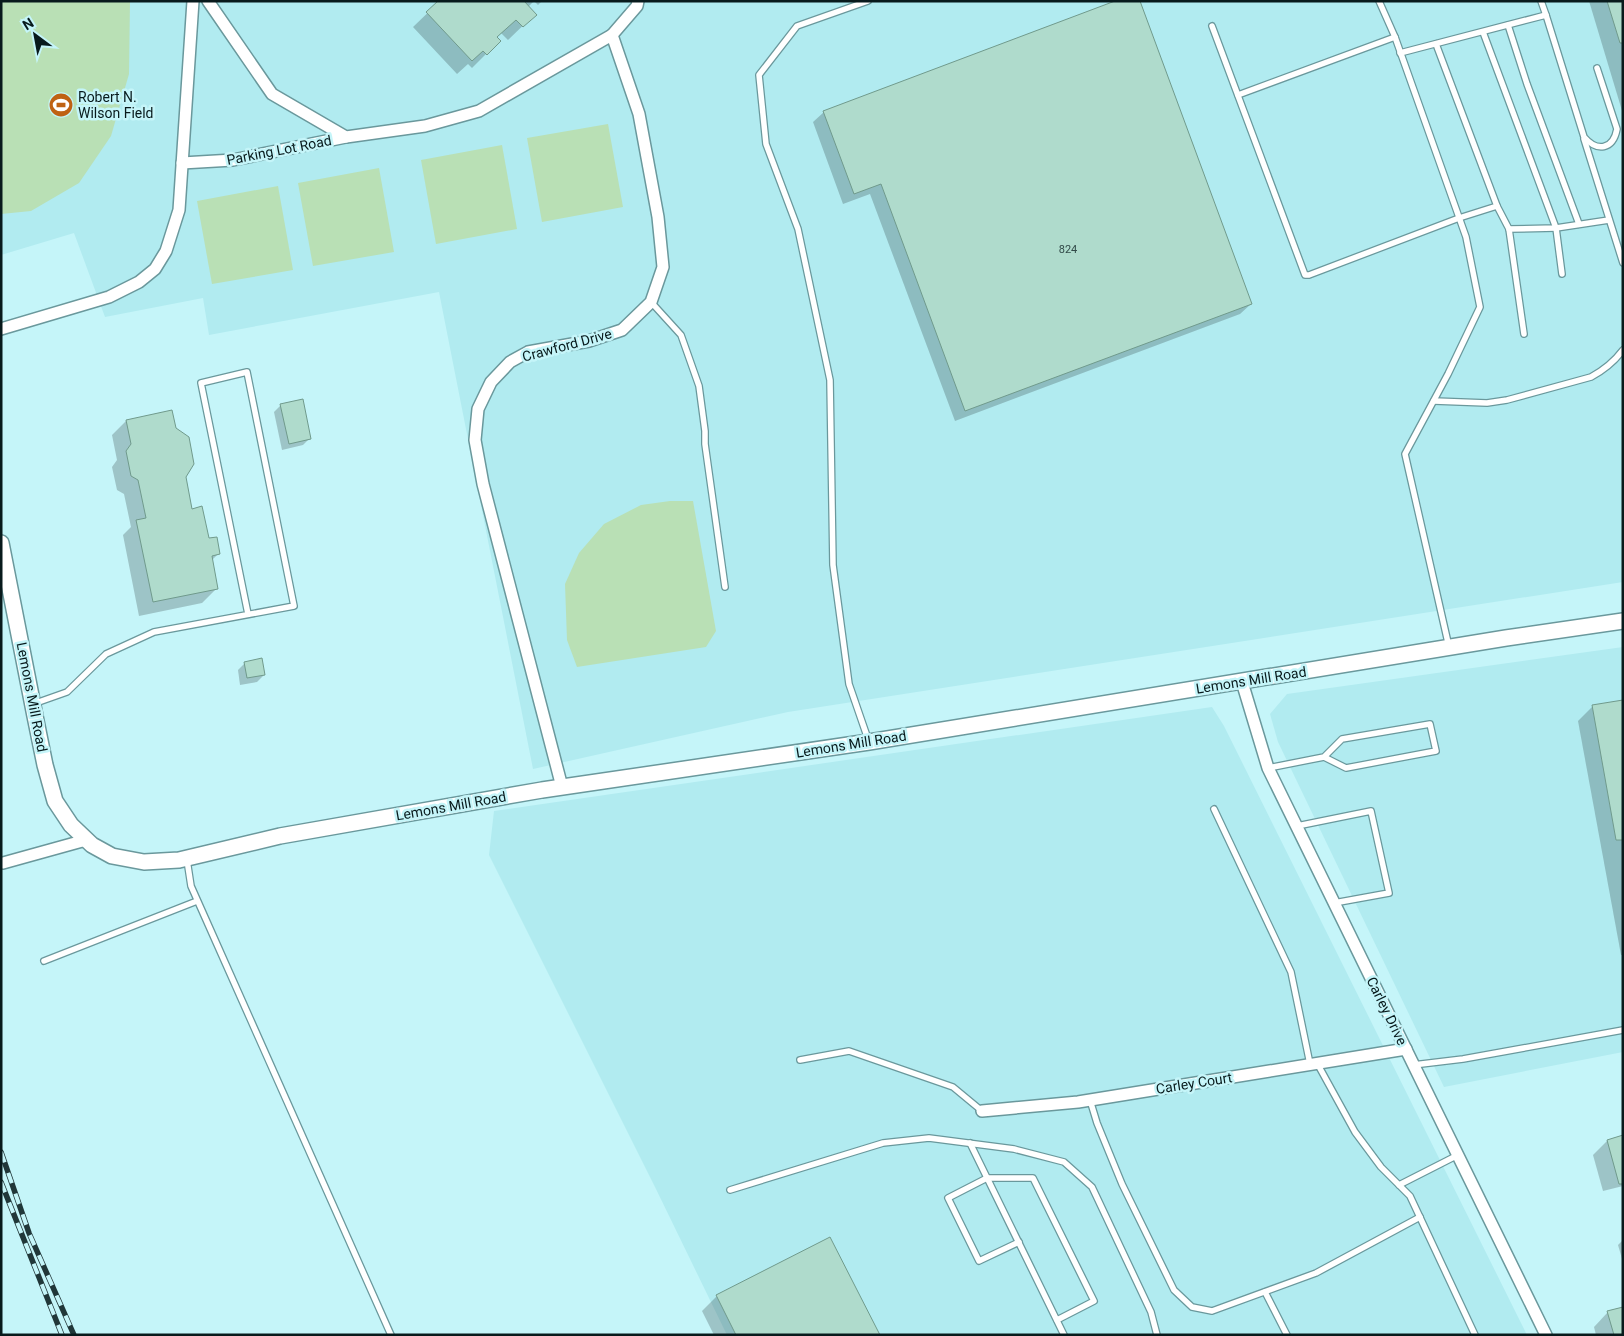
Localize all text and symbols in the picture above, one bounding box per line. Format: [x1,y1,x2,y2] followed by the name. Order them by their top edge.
[10,10,60,60] north arrow
[20,15,37,33] text: N
[78,89,154,121] place label: Robert N. Wilson Field
[48,92,74,118] sports icon: Robert N. Wilson Field
[225,132,333,168] street label: Parking Lot Road
[1059,243,1077,256] house number: 824
[520,325,614,365] street label: Crawford Drive
[13,641,51,753] street label: Lemons Mill Road
[1195,663,1307,697] street label: Lemons Mill Road
[795,727,907,761] street label: Lemons Mill Road
[395,788,507,824] street label: Lemons Mill Road
[1364,974,1410,1048] street label: Carley Drive
[1155,1069,1234,1097] street label: Carley Court

